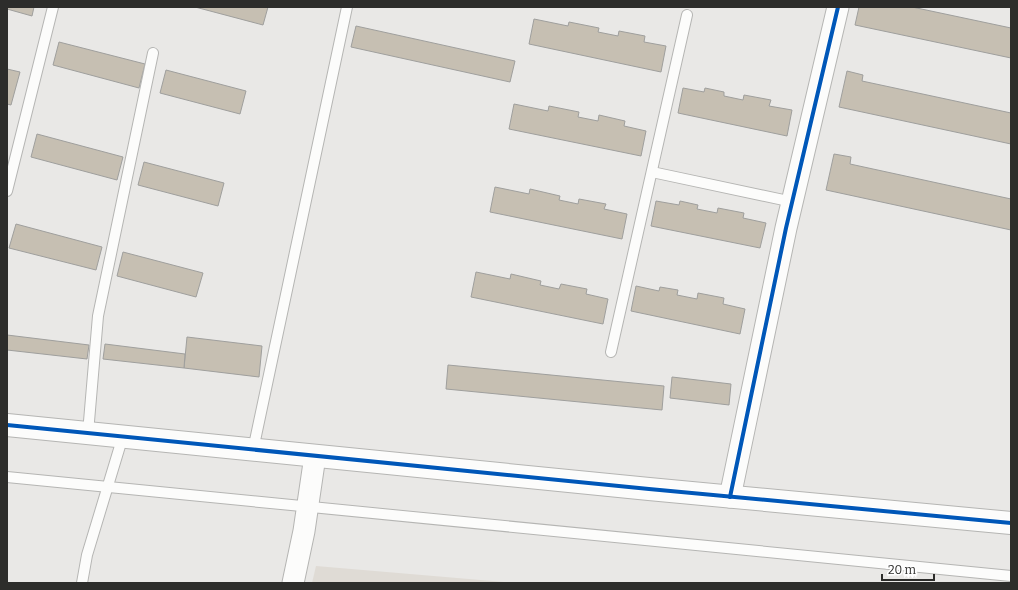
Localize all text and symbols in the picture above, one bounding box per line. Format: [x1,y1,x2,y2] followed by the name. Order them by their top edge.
[882,556,934,582] scale bar
[888,563,917,577] text: 20 m

